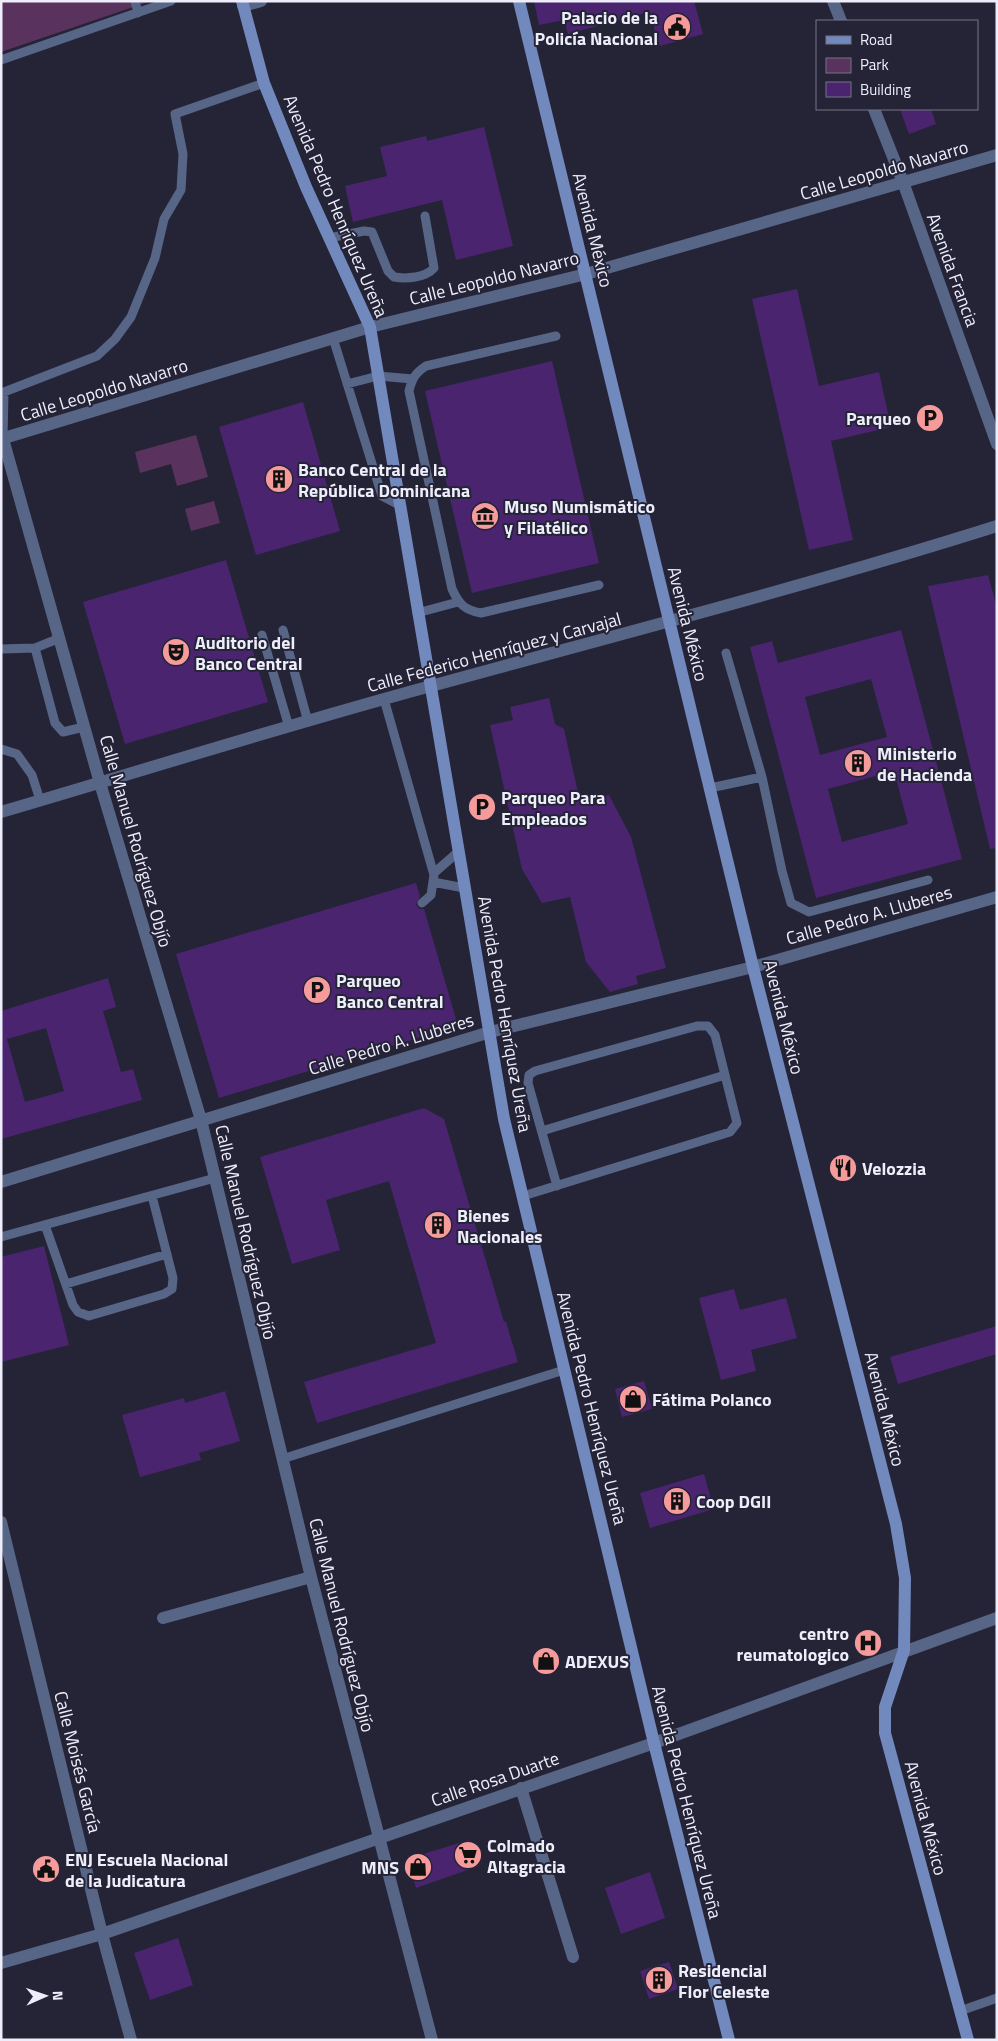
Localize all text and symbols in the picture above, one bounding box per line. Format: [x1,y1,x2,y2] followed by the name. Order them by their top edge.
[535,4,658,52] place label: Palacio de la Policía Nacional
[662,12,692,42] public building icon: Palacio de la Policía Nacional
[816,20,978,110] legend
[860,28,892,51] text: Road
[860,53,889,76] text: Park
[860,78,911,101] text: Building
[277,90,395,322] street label: Avenida Pedro Henríquez Ureña
[797,133,971,207] street label: Calle Leopoldo Navarro
[566,170,620,290] street label: Avenida México
[920,210,986,330] street label: Avenida Francia
[406,244,582,312] street label: Calle Leopoldo Navarro
[17,352,191,428] street label: Calle Leopoldo Navarro
[915,403,945,433] parking icon: Parqueo
[846,405,911,432] place label: Parqueo
[298,456,470,504] place label: Banco Central de la República Dominicana
[264,464,294,494] building icon: Banco Central de la República Dominicana
[504,493,655,541] place label: Muso Numismático y Filatélico
[470,501,500,531] museum icon: Muso Numismático y Filatélico
[661,564,715,684] street label: Avenida México
[364,605,624,699] street label: Calle Federico Henríquez y Carvajal
[195,629,303,677] place label: Auditorio del Banco Central
[161,637,191,667] theatre icon: Auditorio del Banco Central
[93,732,179,950] street label: Calle Manuel Rodríguez Objío
[877,740,972,788] place label: Ministerio de Hacienda
[843,748,873,778] building icon: Ministerio de Hacienda
[501,784,605,832] place label: Parqueo Para Empleados
[467,792,497,822] parking icon: Parqueo Para Empleados
[783,878,955,952] street label: Calle Pedro A. Lluberes
[471,894,539,1134] street label: Avenida Pedro Henríquez Ureña
[757,957,811,1077] street label: Avenida México
[336,967,444,1015] place label: Parqueo Banco Central
[302,975,332,1005] parking icon: Parqueo Banco Central
[305,1006,477,1082] street label: Calle Pedro A. Lluberes
[208,1122,284,1342] street label: Calle Manuel Rodríguez Objío
[828,1153,858,1183] restaurant icon: Velozzia
[862,1155,926,1182] place label: Velozzia
[457,1202,543,1250] place label: Bienes Nacionales
[423,1210,453,1240] building icon: Bienes Nacionales
[550,1289,634,1527] street label: Avenida Pedro Henríquez Ureña
[858,1349,912,1469] street label: Avenida México
[618,1384,648,1414] shop icon: Fátima Polanco
[652,1386,772,1413] place label: Fátima Polanco
[662,1486,692,1516] building icon: Coop DGII
[696,1488,771,1515] place label: Coop DGII
[302,1515,382,1735] street label: Calle Manuel Rodríguez Objío
[737,1620,849,1668] place label: centro reumatologico
[853,1628,883,1658] hospital icon: centro reumatologico
[531,1646,561,1676] shop icon: ADEXUS
[565,1648,629,1675] place label: ADEXUS
[645,1683,729,1921] street label: Avenida Pedro Henríquez Ureña
[47,1688,109,1836] street label: Calle Moisés García
[427,1744,563,1814] street label: Calle Rosa Duarte
[898,1758,954,1878] street label: Avenida México
[487,1832,566,1880] place label: Colmado Altagracia
[453,1840,483,1870] supermarket icon: Colmado Altagracia
[65,1846,228,1894] place label: ENJ Escuela Nacional de la Judicatura
[403,1852,433,1882] shop icon: MNS
[31,1854,61,1884] public building icon: ENJ Escuela Nacional de la Judicatura
[361,1854,399,1881] place label: MNS
[678,1957,770,2005] place label: Residencial Flor Celeste
[644,1965,674,1995] building icon: Residencial Flor Celeste
[20,1971,70,2021] north arrow
[48,1990,69,2001] text: N

